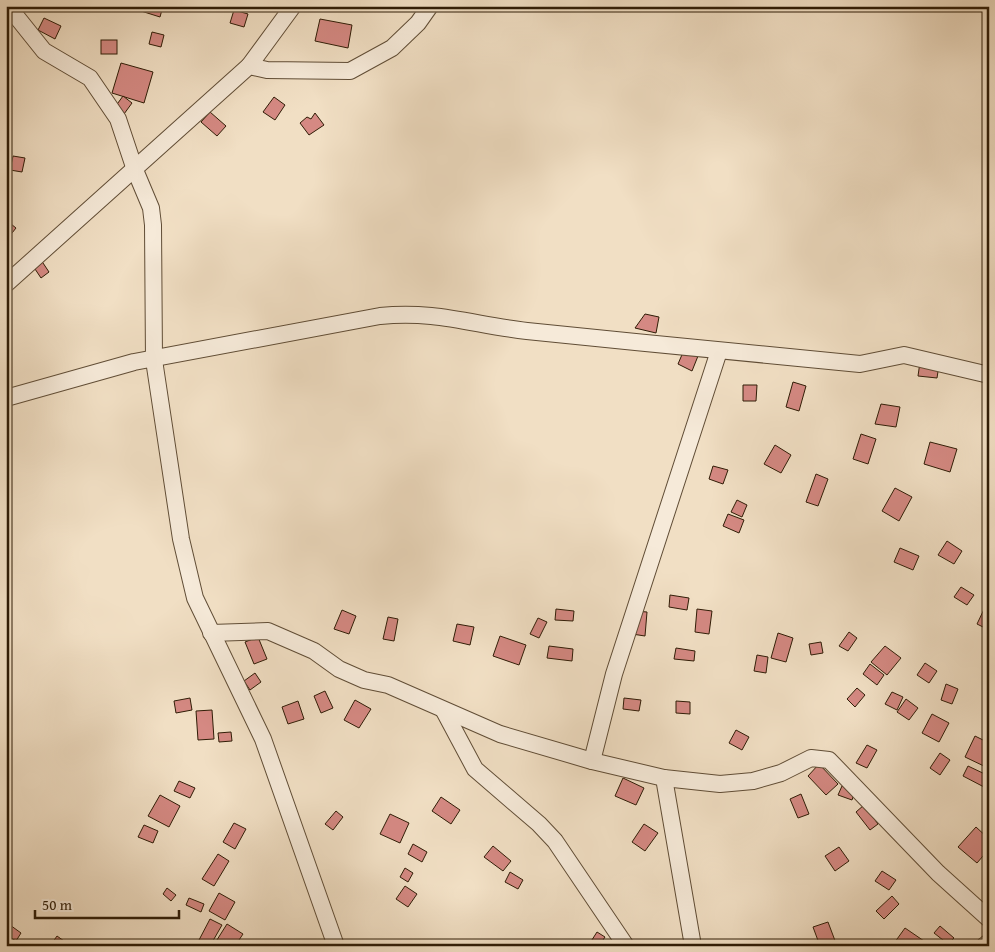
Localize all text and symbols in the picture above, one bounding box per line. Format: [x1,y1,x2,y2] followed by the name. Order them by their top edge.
[35,887,179,919] scale bar
[42,894,73,915] text: 50 m

